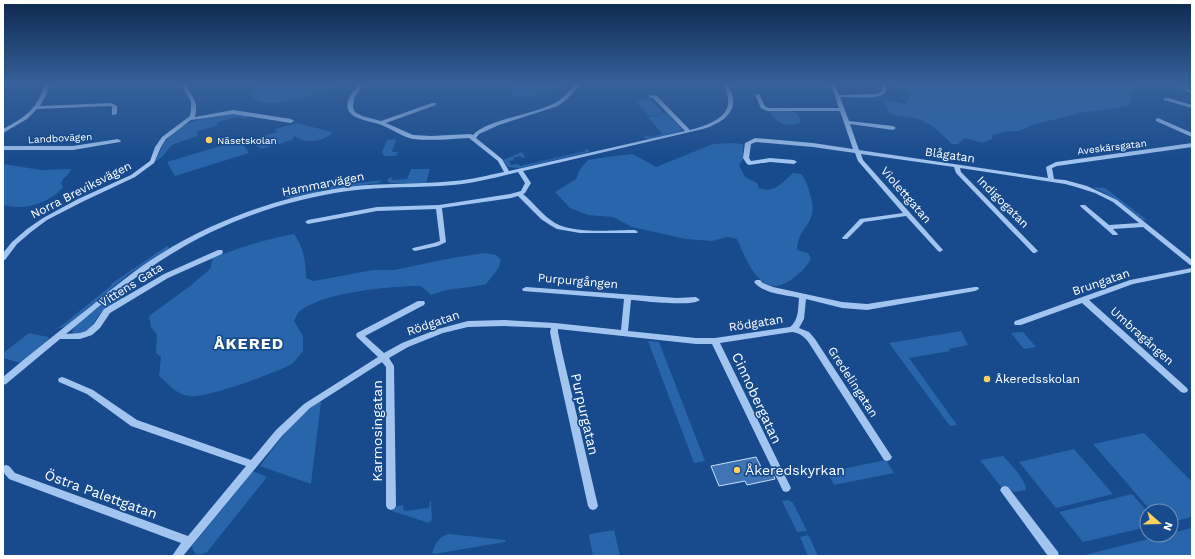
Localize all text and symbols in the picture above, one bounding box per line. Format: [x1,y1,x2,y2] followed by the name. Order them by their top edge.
[28,131,92,145] street label: Landbovägen
[204,135,214,145] marker: Näsetskolan
[217,135,277,146] place label: Näsetskolan
[1077,137,1147,157] street label: Aveskärsgatan
[924,145,976,165] street label: Blågatan
[28,158,134,222] street label: Norra Breviksvägen
[878,164,934,226] street label: Violettgatan
[281,169,365,199] street label: Hammarvägen
[974,173,1032,231] street label: Indigogatan
[97,260,165,310] street label: Vittens Gata
[1070,266,1132,298] street label: Brungatan
[537,271,619,291] street label: Purpurgången
[1107,304,1177,368] street label: Umbragången
[405,307,461,339] street label: Rödgatan
[728,312,784,334] street label: Rödgatan
[214,334,284,353] district label: ÅKERED
[825,344,881,420] street label: Gredelingatan
[729,350,785,446] street label: Cinnobergatan
[568,372,602,456] street label: Purpurgatan
[995,372,1080,386] place label: Åkeredsskolan
[982,374,992,384] marker: Åkeredsskolan
[369,380,385,482] street label: Karmosingatan
[745,462,845,478] place label: Åkeredskyrkan
[732,465,742,475] marker: Åkeredskyrkan
[43,466,159,522] street label: Östra Palettgatan
[1139,503,1179,543] north arrow
[1160,520,1175,532] text: N

